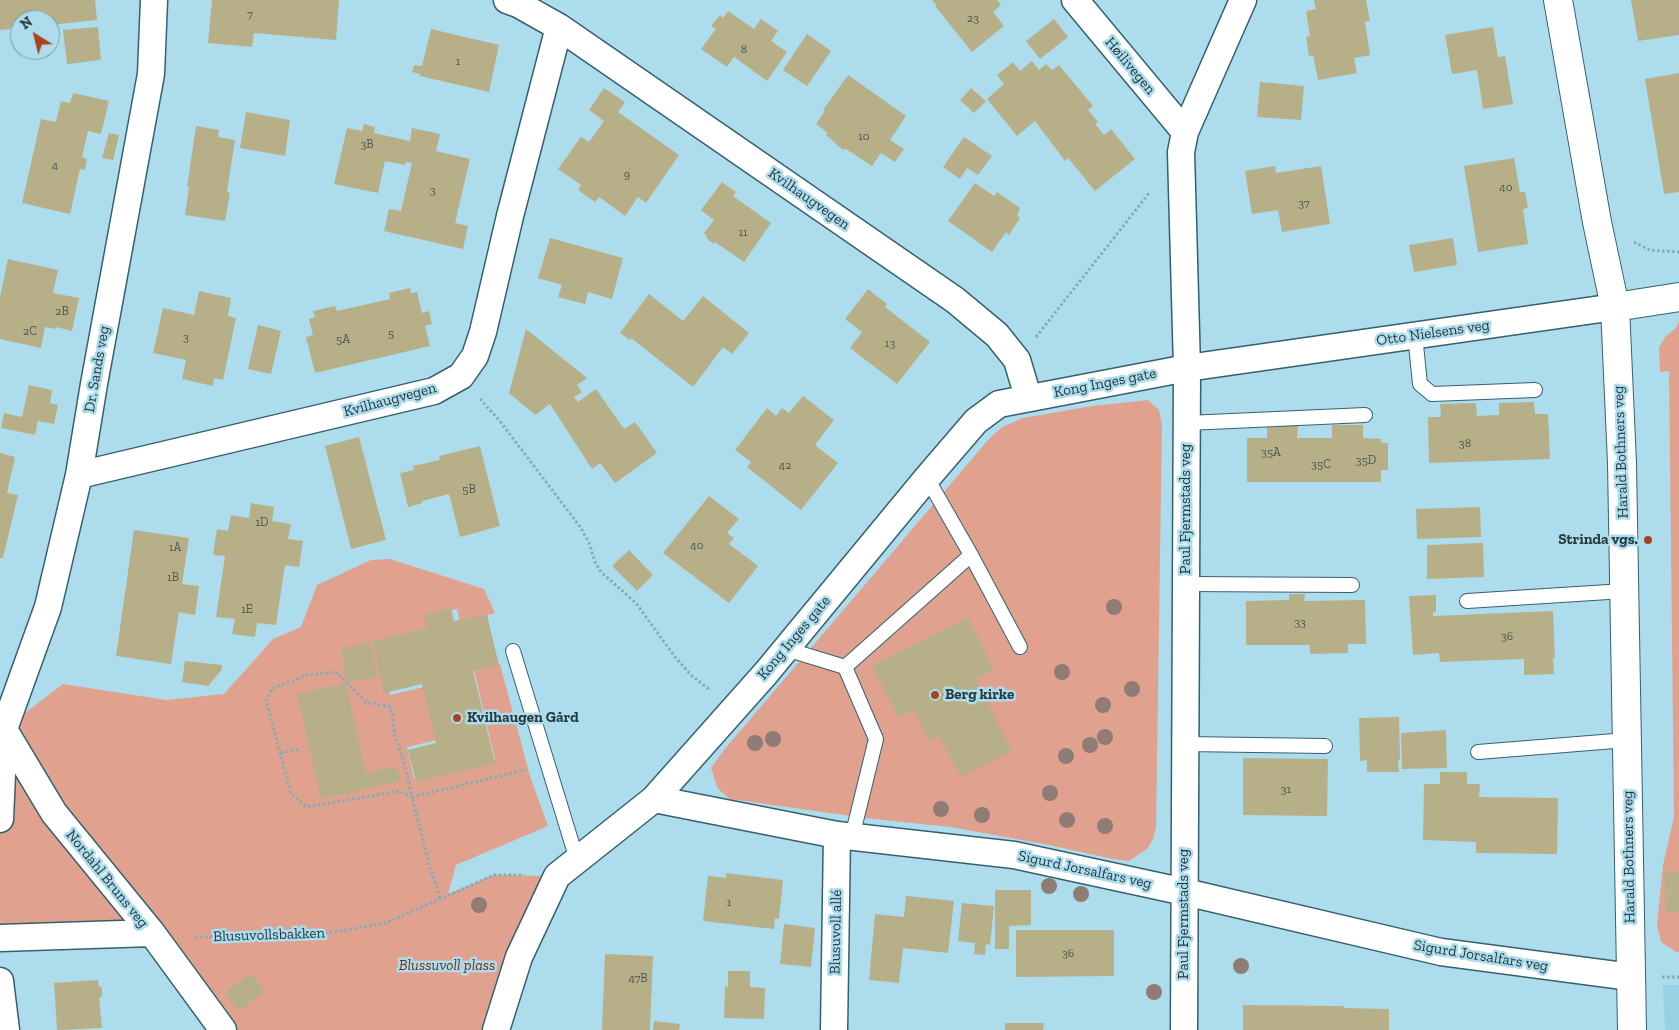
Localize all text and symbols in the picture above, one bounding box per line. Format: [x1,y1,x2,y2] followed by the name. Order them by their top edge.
[247,8,253,22] house number: 7
[10,10,60,60] north arrow
[967,12,979,26] house number: 23
[17,13,36,33] text: N
[1101,34,1159,98] street label: Høilivegen
[741,43,747,57] house number: 8
[456,55,460,69] house number: 1
[858,130,870,144] house number: 10
[360,138,374,152] house number: 3B
[52,159,58,173] house number: 4
[765,164,853,234] street label: Kvilhaugvegen
[624,168,630,182] house number: 9
[1499,181,1513,195] house number: 40
[430,184,436,198] house number: 3
[1298,197,1310,211] house number: 37
[738,226,748,240] house number: 11
[55,305,69,319] house number: 2B
[1375,316,1491,350] street label: Otto Nielsens veg
[81,324,113,414] street label: Dr. Sands veg
[23,325,37,339] house number: 2C
[388,327,394,341] house number: 5
[183,331,189,345] house number: 3
[336,333,350,347] house number: 5A
[885,337,895,351] house number: 13
[1052,364,1158,402] street label: Kong Inges gate
[342,379,438,421] street label: Kvilhaugvegen
[1610,385,1632,519] street label: Harald Bothners veg
[1459,437,1471,451] house number: 38
[1177,444,1195,574] street label: Paul Fjermstads veg
[1261,446,1281,460] house number: 35A
[1356,454,1376,468] house number: 35D
[1311,458,1331,472] house number: 35C
[779,459,791,473] house number: 42
[462,483,476,497] house number: 5B
[255,516,269,530] house number: 1D
[1558,531,1638,549] place label: Strinda vgs.
[1642,534,1654,546] marker: Strinda vgs.
[690,539,704,553] house number: 40
[169,541,181,555] house number: 1A
[167,571,179,585] house number: 1B
[754,592,834,684] street label: Kong Inges gate
[241,603,253,617] house number: 1E
[1294,616,1306,630] house number: 33
[1501,630,1513,644] house number: 36
[945,686,1014,704] place label: Berg kirke
[929,689,941,701] marker: Berg kirke
[467,709,579,727] place label: Kvilhaugen Gård
[451,712,463,724] marker: Kvilhaugen Gård
[1281,783,1291,797] house number: 31
[1619,790,1639,924] street label: Harald Bothners veg
[62,826,152,932] street label: Nordahl Bruns veg
[1017,847,1153,893] street label: Sigurd Jorsalfars veg
[1175,849,1193,979] street label: Paul Fjermstads veg
[826,889,846,975] street label: Blusuvoll allé
[727,896,731,910] house number: 1
[213,924,325,946] street label: Blusuvollsbakken
[1412,936,1550,976] street label: Sigurd Jorsalfars veg
[1062,947,1074,961] house number: 36
[399,957,495,975] park label: Blussuvoll plass
[628,972,648,986] house number: 47B

